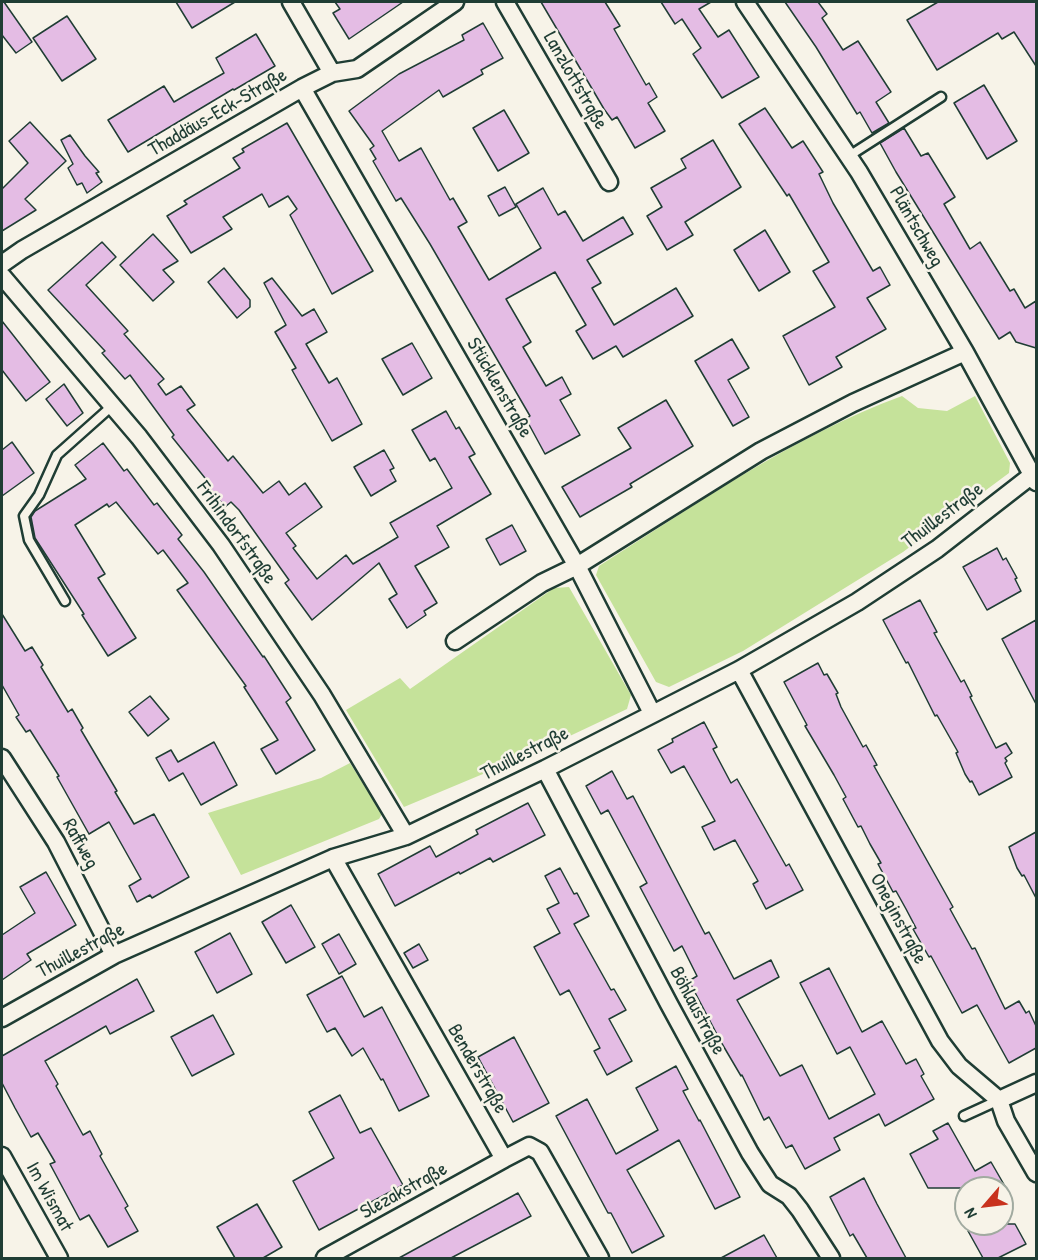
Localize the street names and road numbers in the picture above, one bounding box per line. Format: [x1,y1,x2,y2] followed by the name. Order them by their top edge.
[537,28,613,134] street label: Lanzlottstraße
[144,64,292,162] street label: Thaddäus-Eck-Straße
[883,183,949,271] street label: Pläntschweg
[461,334,537,442] street label: Stücklenstraße
[191,477,281,589] street label: Frihindorfstraße
[898,478,988,554] street label: Thuillestraße
[477,722,573,786] street label: Thuillestraße
[57,815,103,873] street label: Raffweg
[864,870,932,968] street label: Oneginstraße
[33,918,129,984] street label: Thuillestraße
[664,963,730,1059] street label: Böhlaustraße
[442,1020,512,1118] street label: Benderstraße
[356,1157,452,1225] street label: Slezakstraße
[20,1158,78,1236] street label: Im Wismat

